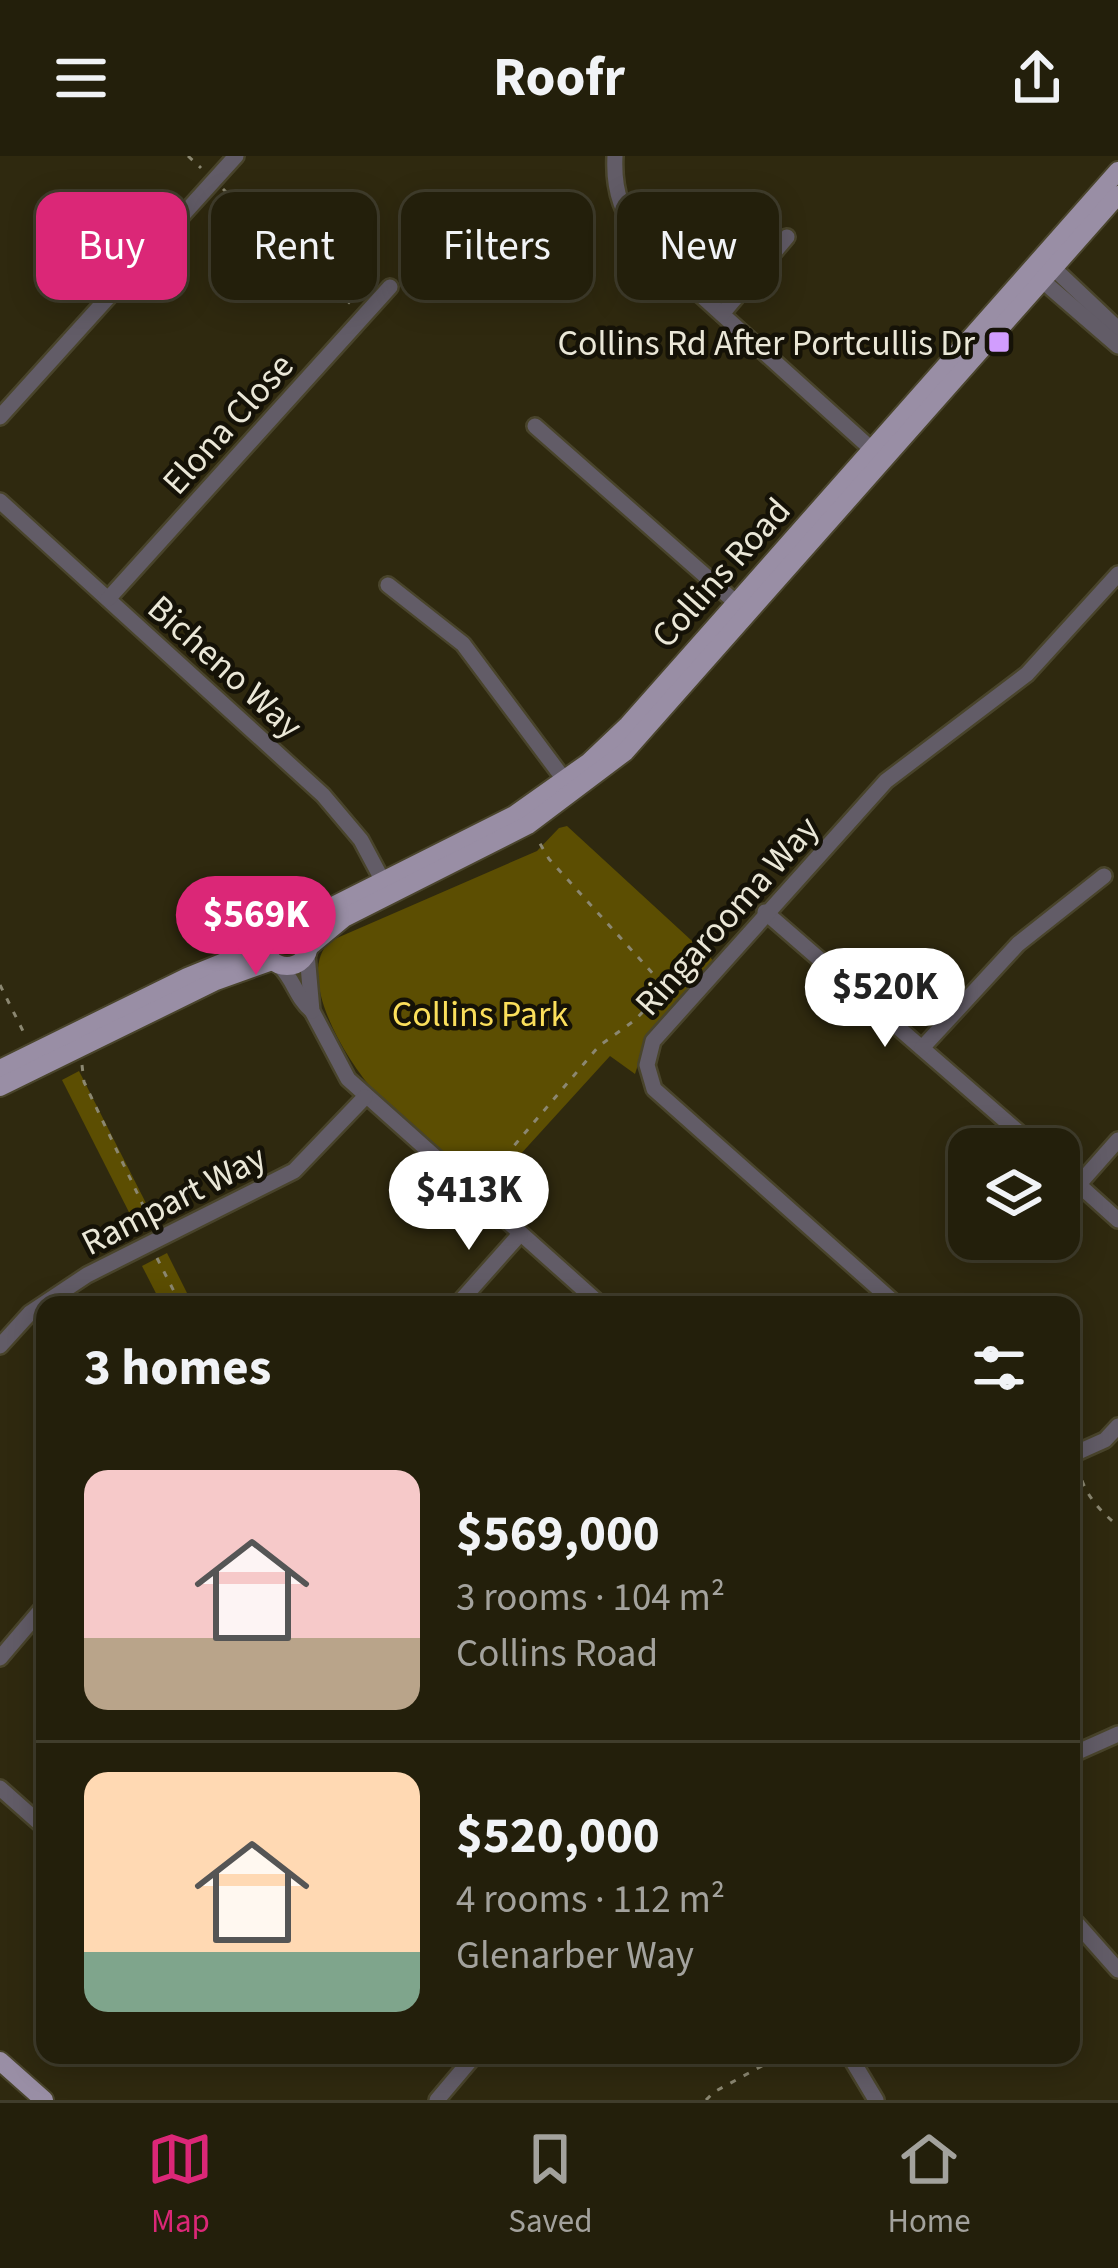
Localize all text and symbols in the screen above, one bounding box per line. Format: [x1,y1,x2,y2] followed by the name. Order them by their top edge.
[493,40,625,117] text: Roofr
[48,45,114,111] icon: menu
[1004,45,1070,111] icon: share
[36,192,187,300] chip: Buy
[211,192,377,300] chip: Rent
[401,192,593,300] chip: Filters
[617,192,779,300] chip: New
[557,318,975,369] place label: Collins Rd After Portcullis Dr
[986,329,1012,355] marker: Collins Rd After Portcullis Dr
[151,342,306,506] street label: Elona Close
[640,487,802,659] street label: Collins Road
[136,584,314,751] street label: Bicheno Way
[623,805,831,1027] street label: Ringarooma Way
[172,876,340,978] pin: $569K
[203,887,309,943] text: $569K
[801,948,969,1050] pin: $520K
[832,959,938,1015] text: $520K
[392,989,568,1040] park label: Collins Park
[948,1128,1080,1260] map controls
[948,1128,1080,1260] button: layers
[73,1132,275,1269] street label: Rampart Way
[385,1151,553,1253] pin: $413K
[416,1162,522,1218] text: $413K
[84,1332,271,1404] text: 3 homes
[966,1335,1032,1401] icon: filters
[456,1498,660,1570] text: $569,000
[180,1518,324,1662] icon: home
[456,1570,725,1626] text: 3 rooms · 104 m²
[456,1626,658,1682] text: Collins Road
[456,1800,660,1872] text: $520,000
[180,1820,324,1964] icon: home
[456,1872,725,1928] text: 4 rooms · 112 m²
[456,1928,694,1984] text: Glenarber Way
[147,2126,213,2245] tab: Map
[508,2126,593,2245] tab: Saved
[887,2126,971,2245] tab: Home

